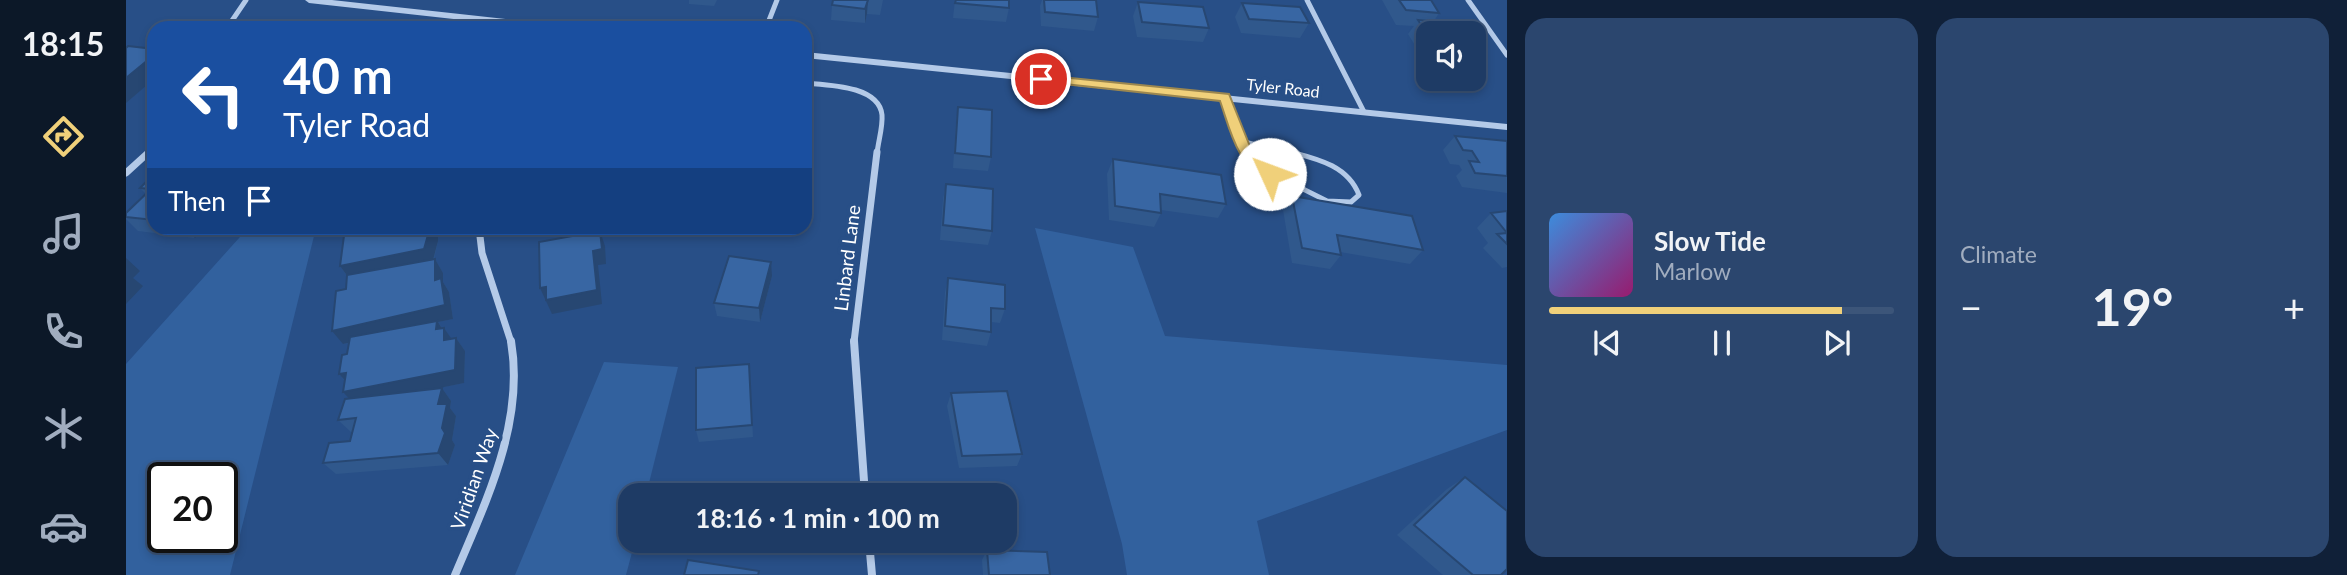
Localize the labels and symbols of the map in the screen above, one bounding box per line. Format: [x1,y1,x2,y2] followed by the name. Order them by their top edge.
[1011,49,1071,109] pin
[1245,74,1321,101] street label: Tyler Road
[1233,137,1307,211] position arrow
[829,203,864,312] street label: Linbard Lane
[445,425,502,533] street label: Viridian Way
[147,462,238,553] speed limit sign: 20

